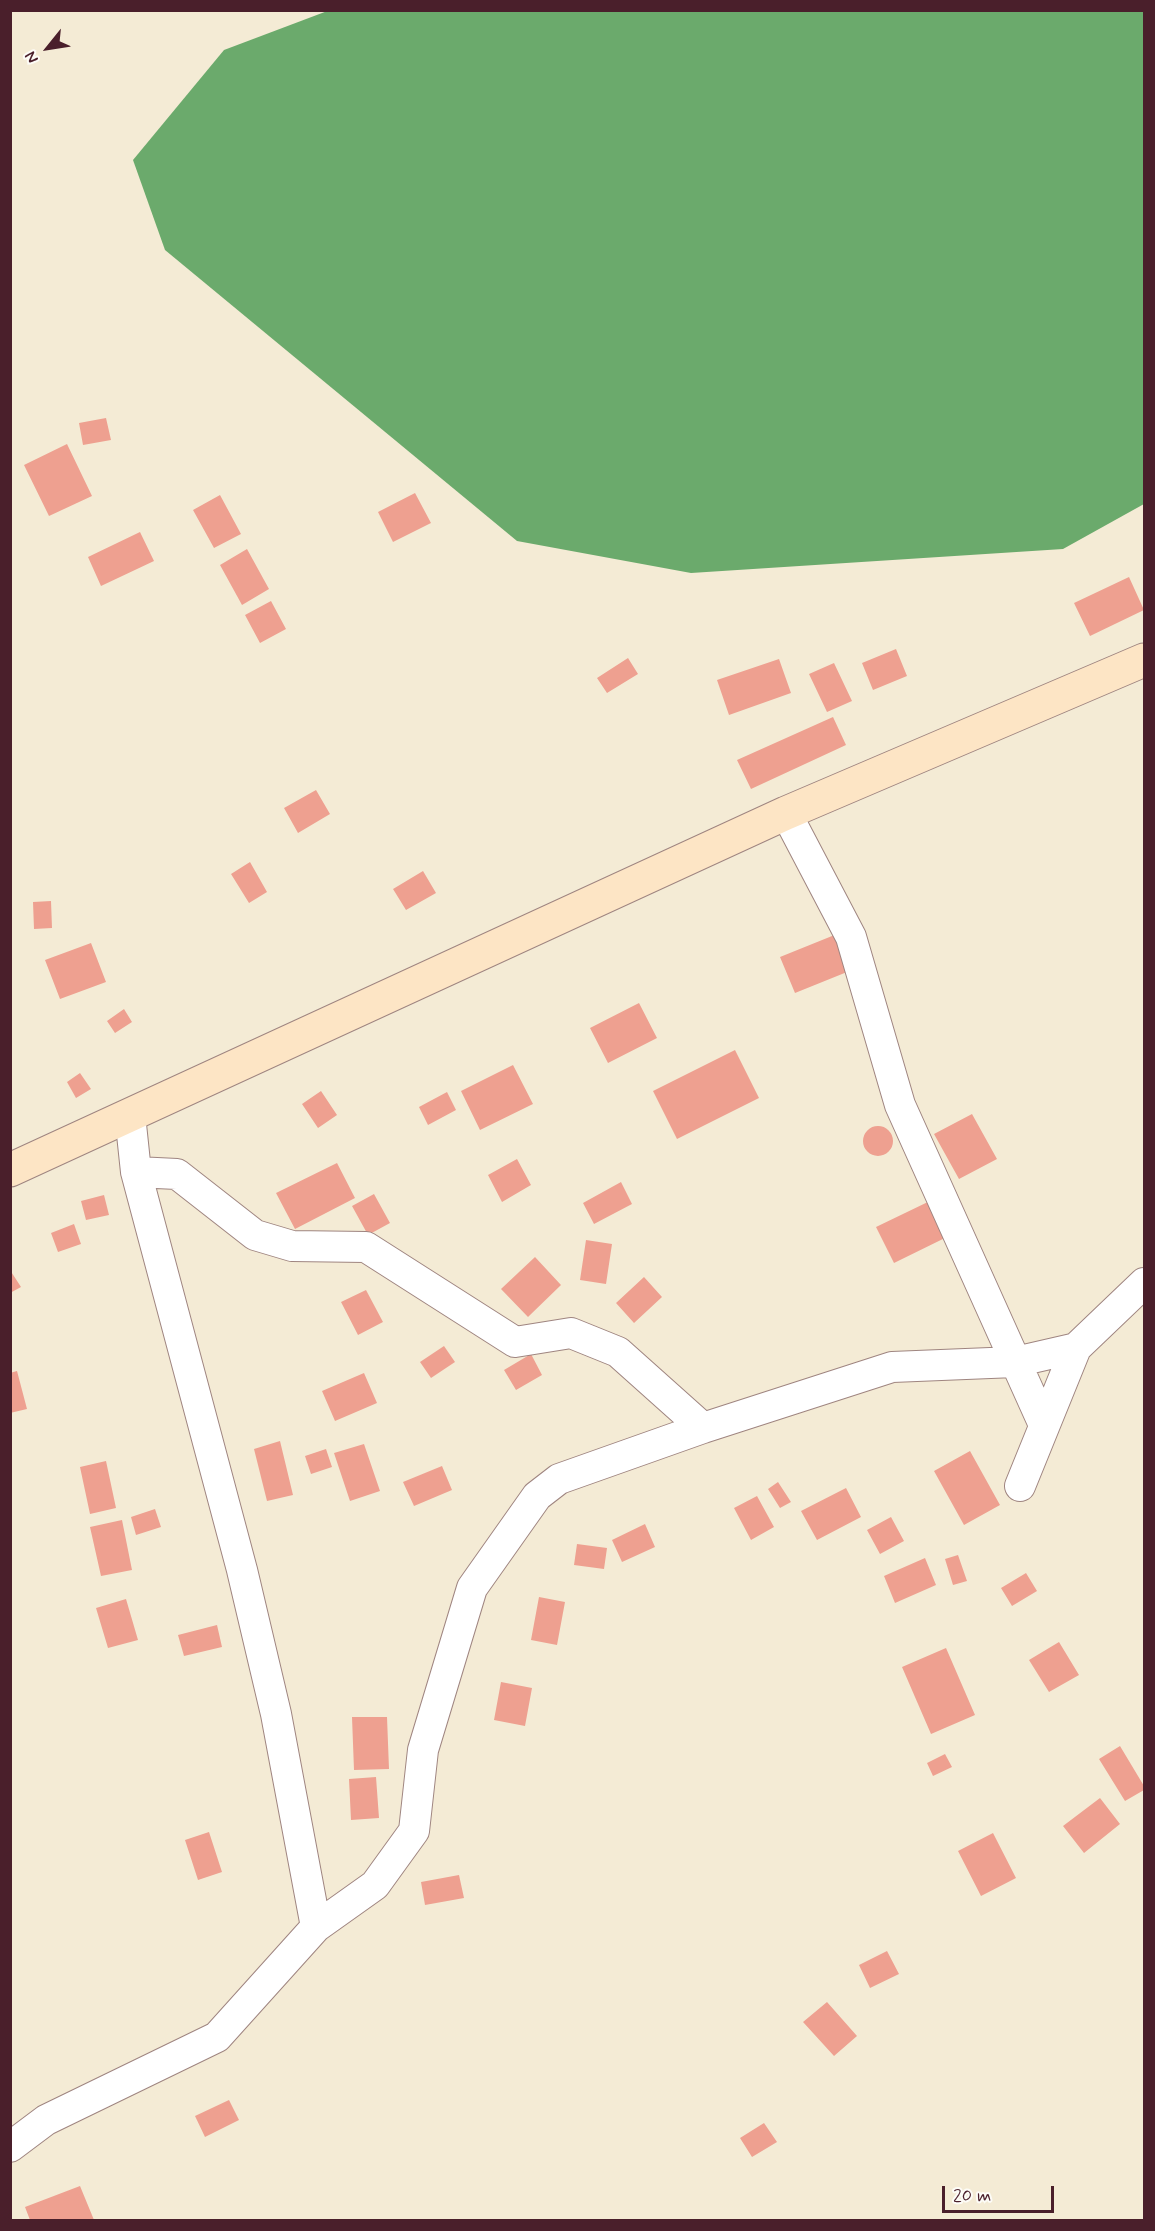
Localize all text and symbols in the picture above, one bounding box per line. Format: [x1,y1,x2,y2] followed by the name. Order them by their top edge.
[18,18,78,78] north arrow
[20,47,44,67] text: N
[945,2174,1058,2212] scale bar
[953,2184,991,2208] text: 20 m

